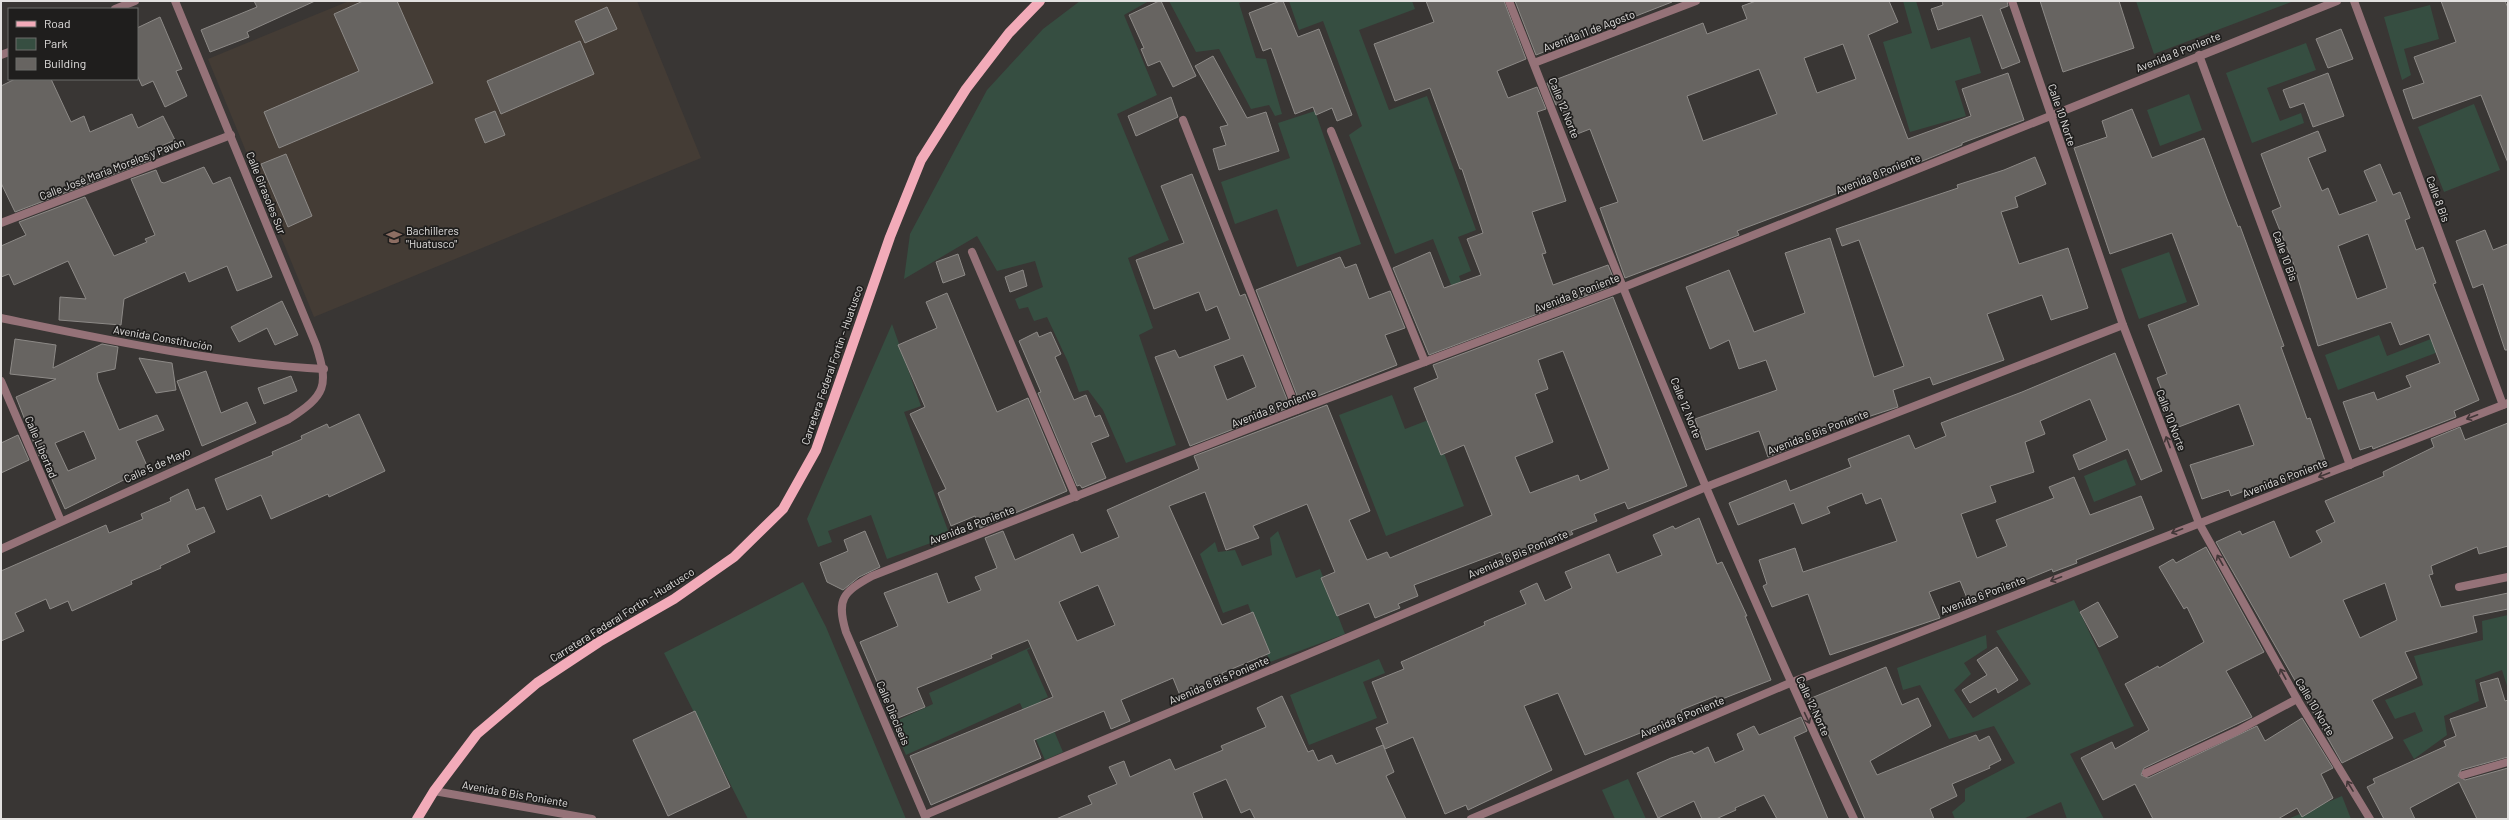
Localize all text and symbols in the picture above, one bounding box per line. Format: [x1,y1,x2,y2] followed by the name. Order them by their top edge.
[1541,7,1637,54] street label: Avenida 11 de Agosto
[8,8,138,80] legend
[44,16,71,30] text: Road
[2134,29,2222,74] street label: Avenida 8 Poniente
[44,36,68,50] text: Park
[44,56,86,70] text: Building
[1546,75,1583,140] street label: Calle 12 Norte
[2046,82,2079,148] street label: Calle 10 Norte
[37,135,186,202] street label: Calle José María Morelos y Pavón
[244,150,289,236] street label: Calle Girasoles Sur
[1834,151,1922,196] street label: Avenida 8 Poniente
[2424,174,2453,224] street label: Calle 8 Bis
[406,224,459,250] place label: Bachilleres "Huatusco"
[385,228,403,246] school or university icon: Bachilleres "Huatusco"
[2270,229,2301,283] street label: Calle 10 Bis
[1532,270,1621,315] street label: Avenida 8 Poniente
[798,283,865,446] street label: Carretera Federal Fortín - Huatusco
[112,322,214,353] street label: Avenida Constitución
[1668,375,1705,440] street label: Calle 12 Norte
[1229,385,1318,430] street label: Avenida 8 Poniente
[2154,387,2189,453] street label: Calle 10 Norte
[1765,406,1870,457] street label: Avenida 6 Bis Poniente
[23,414,60,480] street label: Calle Libertad
[2466,414,2478,422] one-way arrow
[2163,436,2171,448] one-way arrow
[121,444,192,485] street label: Calle 5 de Mayo
[2240,455,2329,500] street label: Avenida 6 Poniente
[2319,471,2331,479] one-way arrow
[927,502,1016,547] street label: Avenida 8 Poniente
[1466,527,1570,581] street label: Avenida 6 Bis Poniente
[2171,528,2183,536] one-way arrow
[2216,555,2223,567] one-way arrow
[547,565,696,665] street label: Carretera Federal Fortín - Huatusco
[1938,572,2027,617] street label: Avenida 6 Poniente
[2050,575,2062,583] one-way arrow
[1167,653,1271,707] street label: Avenida 6 Bis Poniente
[2279,668,2287,680] one-way arrow
[1794,674,1833,738] street label: Calle 12 Norte
[2293,676,2338,738] street label: Calle 10 Norte
[874,679,913,747] street label: Calle Dieciseis
[1638,693,1726,740] street label: Avenida 6 Poniente
[1804,711,1811,723] one-way arrow
[461,778,569,809] street label: Avenida 6 Bis Poniente
[2345,780,2353,792] one-way arrow

